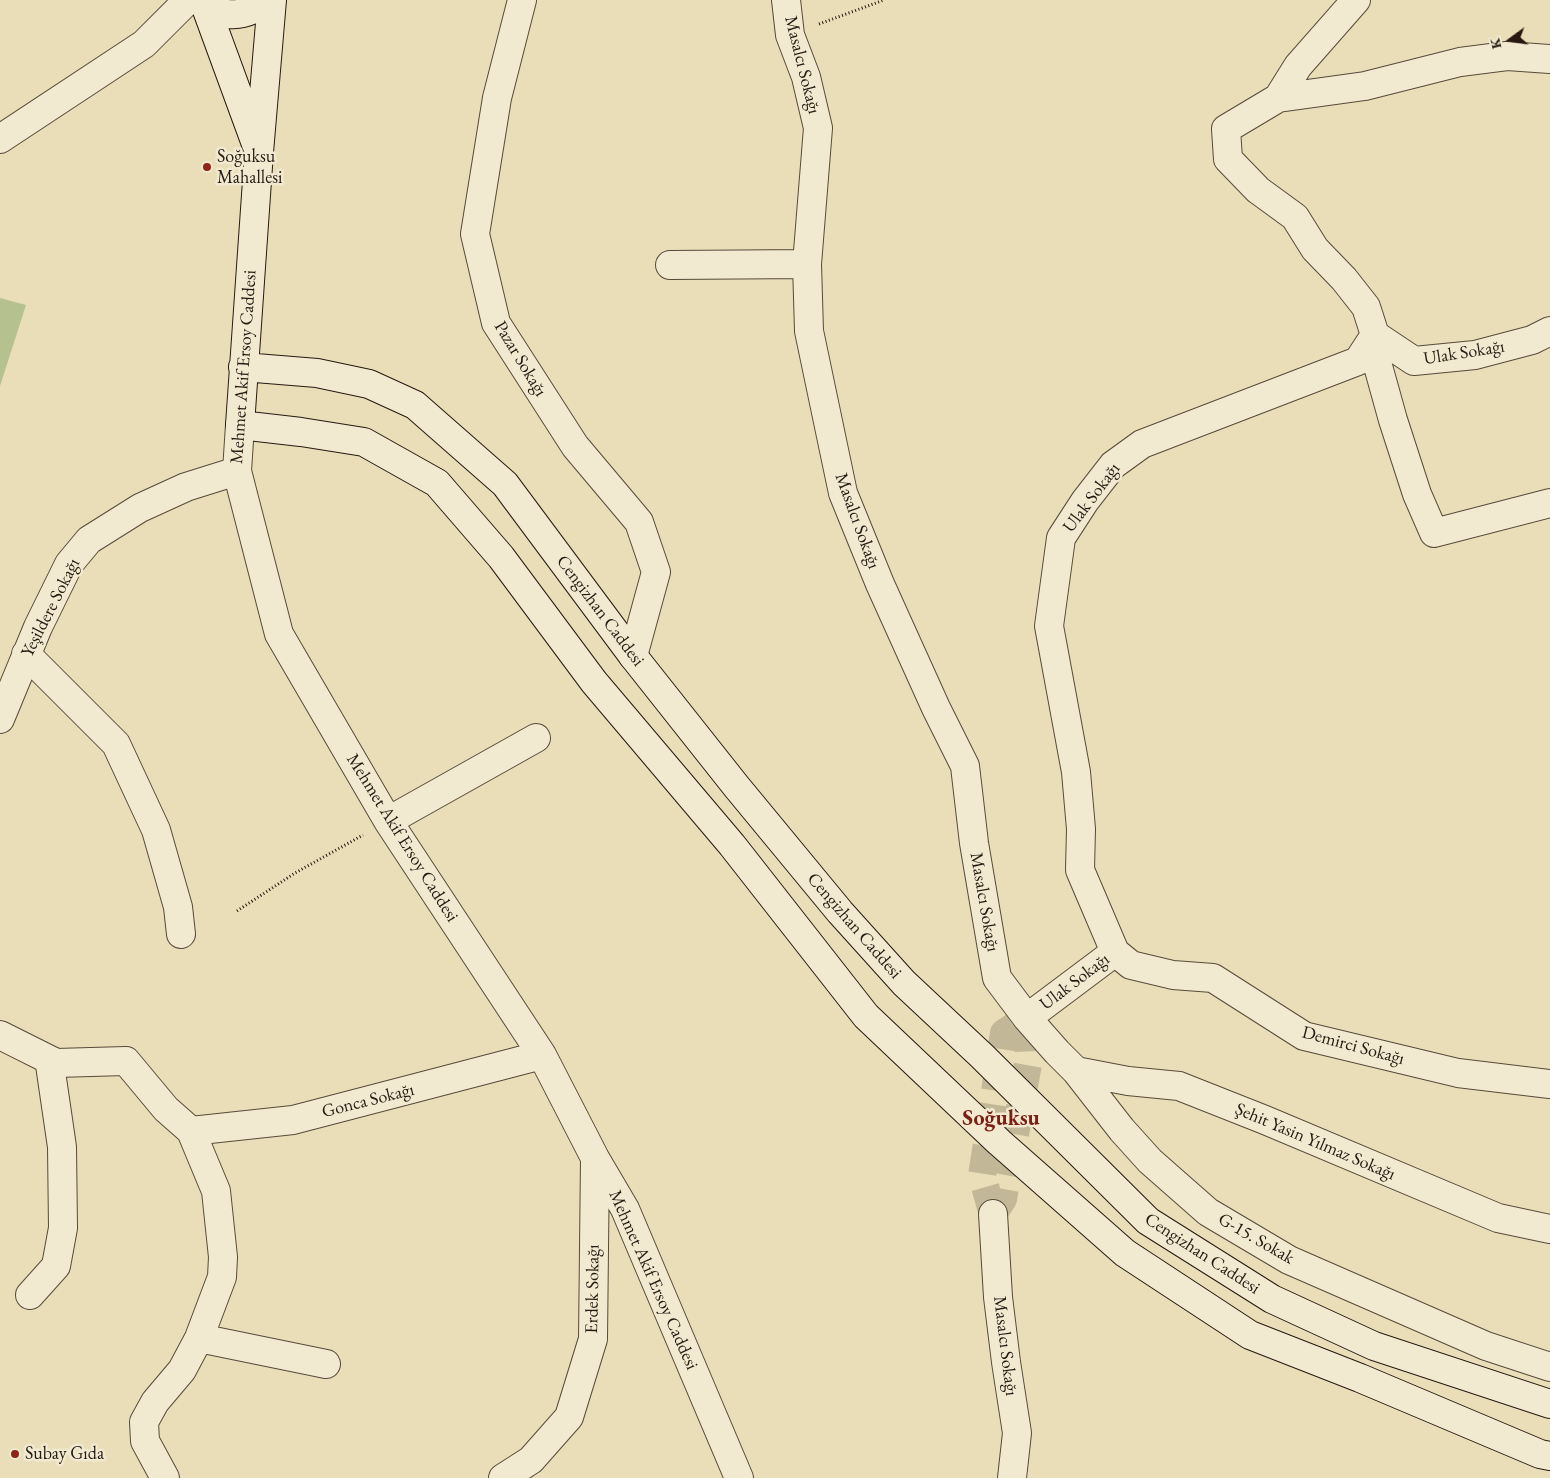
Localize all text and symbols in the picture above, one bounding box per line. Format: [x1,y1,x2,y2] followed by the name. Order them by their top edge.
[779,14,825,116] street label: Masalcı Sokağı
[1485,15,1535,65] north arrow
[1485,36,1505,51] text: K
[217,146,282,188] place label: Soğuksu Mahallesi
[201,161,213,173] marker: Soğuksu Mahallesi
[226,269,262,465] street label: Mehmet Akif Ersoy Caddesi
[489,317,551,401] street label: Pazar Sokağı
[1422,336,1506,370] street label: Ulak Sokağı
[1059,459,1125,537] street label: Ulak Sokağı
[830,470,884,572] street label: Masalcı Sokağı
[551,551,649,671] street label: Cengizhan Caddesi
[17,555,85,661] street label: Yeşildere Sokağı
[341,750,463,926] street label: Mehmet Akif Ersoy Caddesi
[965,851,1003,953] street label: Masalcı Sokağı
[802,869,906,983] street label: Cengizhan Caddesi
[1036,949,1114,1015] street label: Ulak Sokağı
[1299,1022,1407,1070] street label: Demirci Sokağı
[320,1079,416,1123] street label: Gonca Sokağı
[1232,1098,1398,1186] street label: Şehit Yasin Yılmaz Sokağı
[962,1106,1040,1132] district label: Soğuksu
[604,1187,702,1373] street label: Mehmet Akif Ersoy Caddesi
[1140,1209,1264,1299] street label: Cengizhan Caddesi
[1214,1209,1298,1269] street label: G-15. Sokak
[581,1244,605,1334] street label: Erdek Sokağı
[988,1295,1022,1397] street label: Masalcı Sokağı
[25,1443,104,1465] place label: Subay Gıda
[9,1448,21,1460] marker: Subay Gıda

